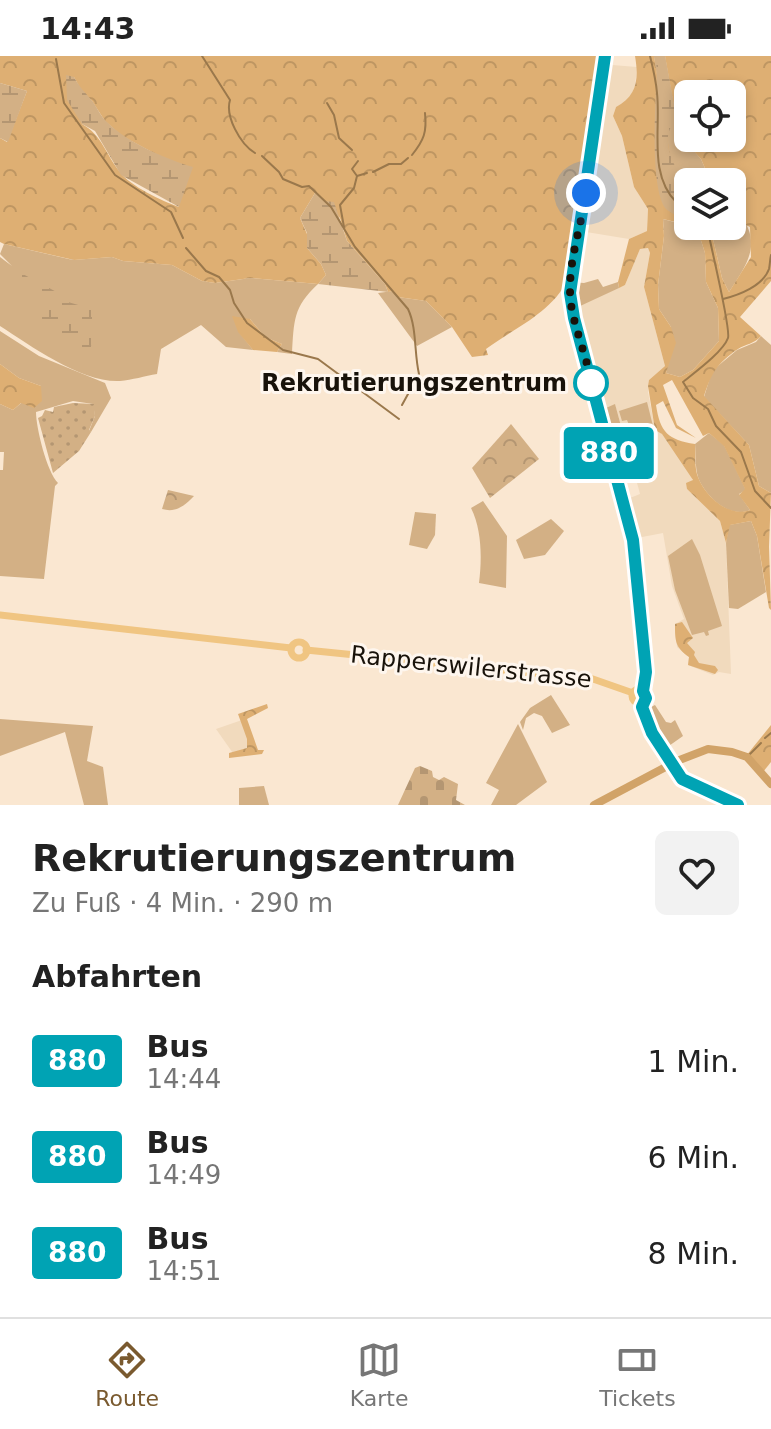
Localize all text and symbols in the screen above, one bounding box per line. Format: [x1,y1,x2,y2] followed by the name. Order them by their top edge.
[40,11,136,46] text: 14:43
[674,80,746,240] map controls
[674,80,746,152] button: locate
[674,168,746,240] button: layers
[566,173,606,213] your location
[574,366,608,400] marker: Rekrutierungszentrum
[261,369,567,397] place label: Rekrutierungszentrum
[563,427,655,479] line badge: 880
[580,436,638,469] text: 880
[349,640,593,694] street label: Rapperswilerstrasse
[655,831,739,915] button: heart
[32,836,516,880] text: Rekrutierungszentrum
[32,888,333,918] text: Zu Fuß · 4 Min. · 290 m
[32,959,202,994] text: Abfahrten
[146,1029,209,1064] text: Bus
[48,1044,106,1077] text: 880
[648,1044,739,1079] text: 1 Min.
[146,1064,221,1094] text: 14:44
[146,1125,209,1160] text: Bus
[48,1140,106,1173] text: 880
[648,1140,739,1175] text: 6 Min.
[146,1160,221,1190] text: 14:49
[146,1221,209,1256] text: Bus
[48,1236,106,1269] text: 880
[648,1236,739,1271] text: 8 Min.
[146,1256,221,1286] text: 14:51
[95,1338,159,1411] tab: Route
[350,1338,409,1411] tab: Karte
[599,1338,676,1411] tab: Tickets

